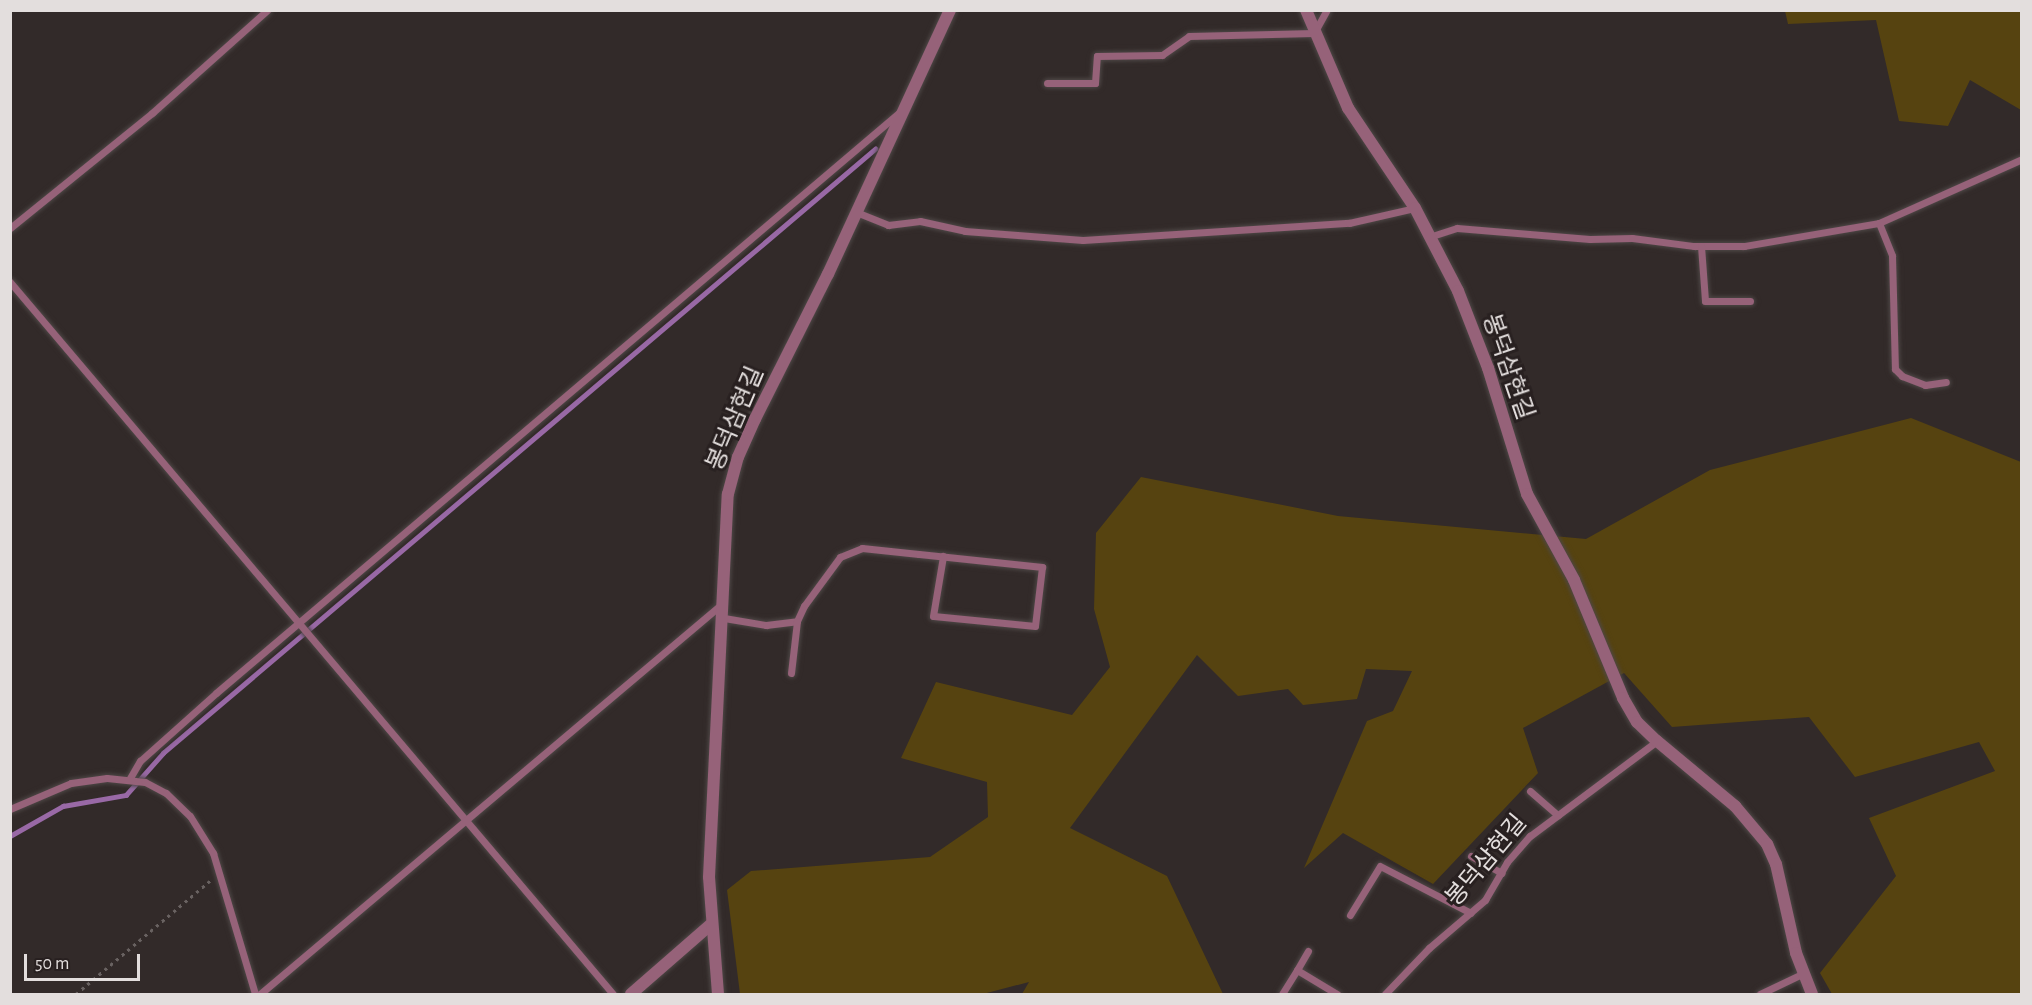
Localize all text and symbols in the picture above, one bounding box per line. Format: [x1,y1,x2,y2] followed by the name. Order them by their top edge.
[1475,310,1539,424] street label: 봉덕삼현길
[701,363,771,475] street label: 봉덕삼현길
[1440,809,1534,913] street label: 봉덕삼현길
[27,942,142,980] scale bar
[35,955,69,973] text: 50 m

